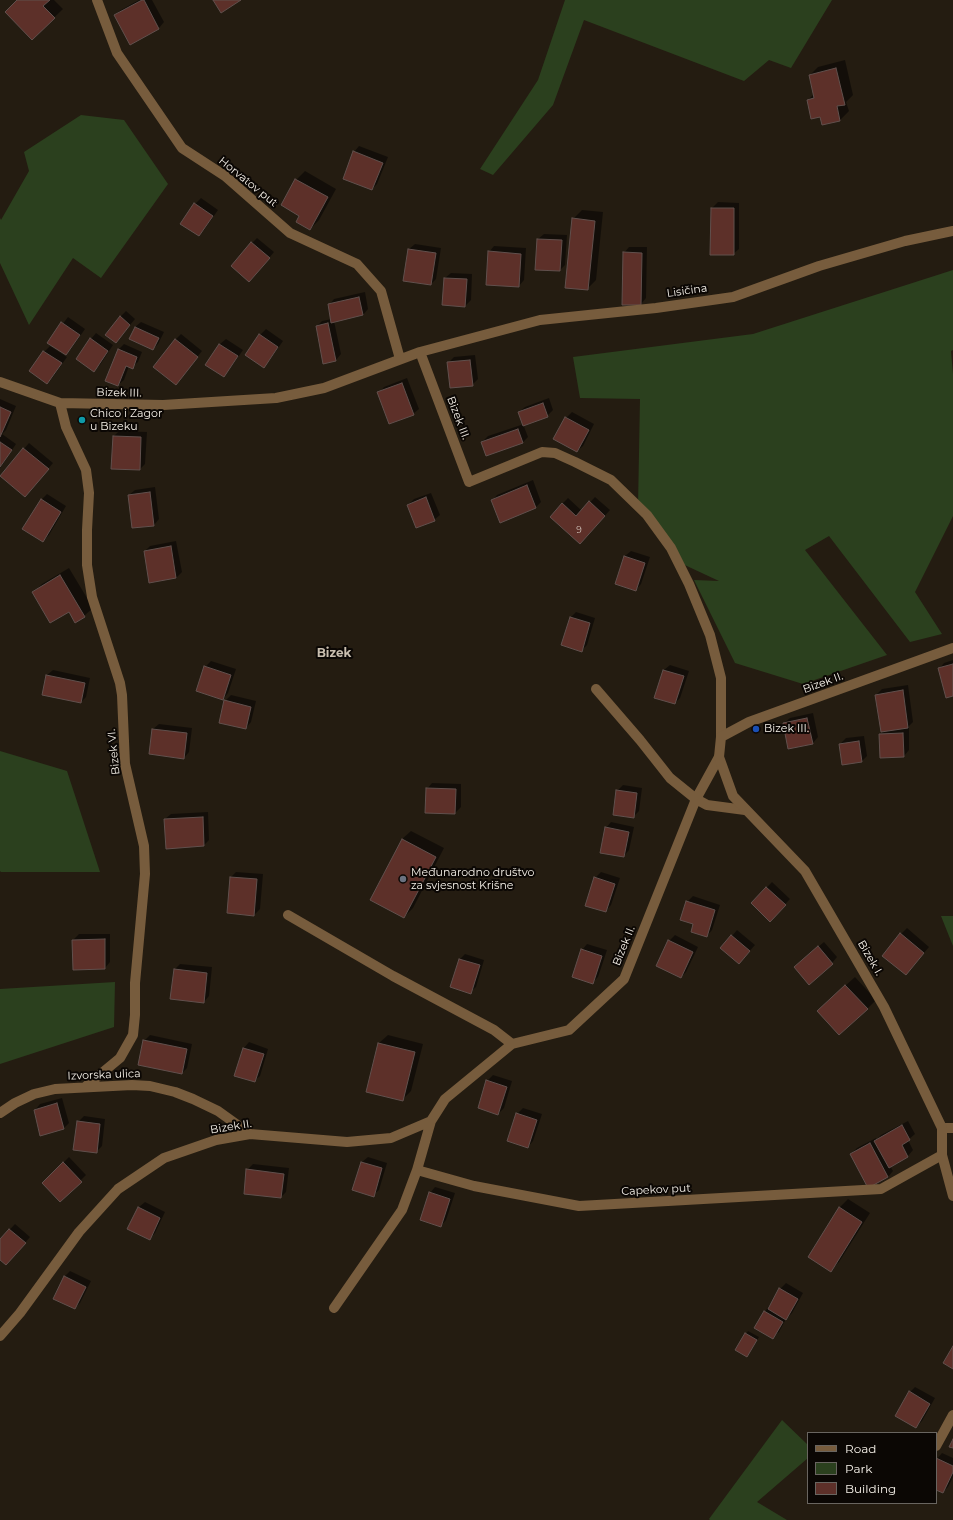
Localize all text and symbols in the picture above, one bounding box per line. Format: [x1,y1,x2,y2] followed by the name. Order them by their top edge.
[216,154,280,210] street label: Horvatov put
[666,282,708,300] street label: Lisičina
[96,386,142,400] street label: Bizek III.
[444,395,472,441] street label: Bizek III.
[90,407,162,433] place label: Chico i Zagor u Bizeku
[77,415,87,425] marker: Chico i Zagor u Bizeku
[576,525,582,535] house number: 9
[317,646,351,660] district label: Bizek
[801,670,845,696] street label: Bizek II.
[764,722,809,736] place label: Bizek III.
[751,724,761,734] marker: Bizek III.
[105,728,123,776] street label: Bizek VI.
[411,866,534,892] place label: Međunarodno društvo za svjesnost Krišne
[398,874,408,884] marker: Međunarodno društvo za svjesnost Krišne
[610,924,638,968] street label: Bizek II.
[855,938,885,978] street label: Bizek I.
[67,1067,141,1083] street label: Izvorska ulica
[209,1117,253,1137] street label: Bizek II.
[621,1182,691,1198] street label: Capekov put
[807,1432,937,1504] legend
[845,1441,876,1456] text: Road
[845,1461,872,1476] text: Park
[845,1481,896,1496] text: Building

